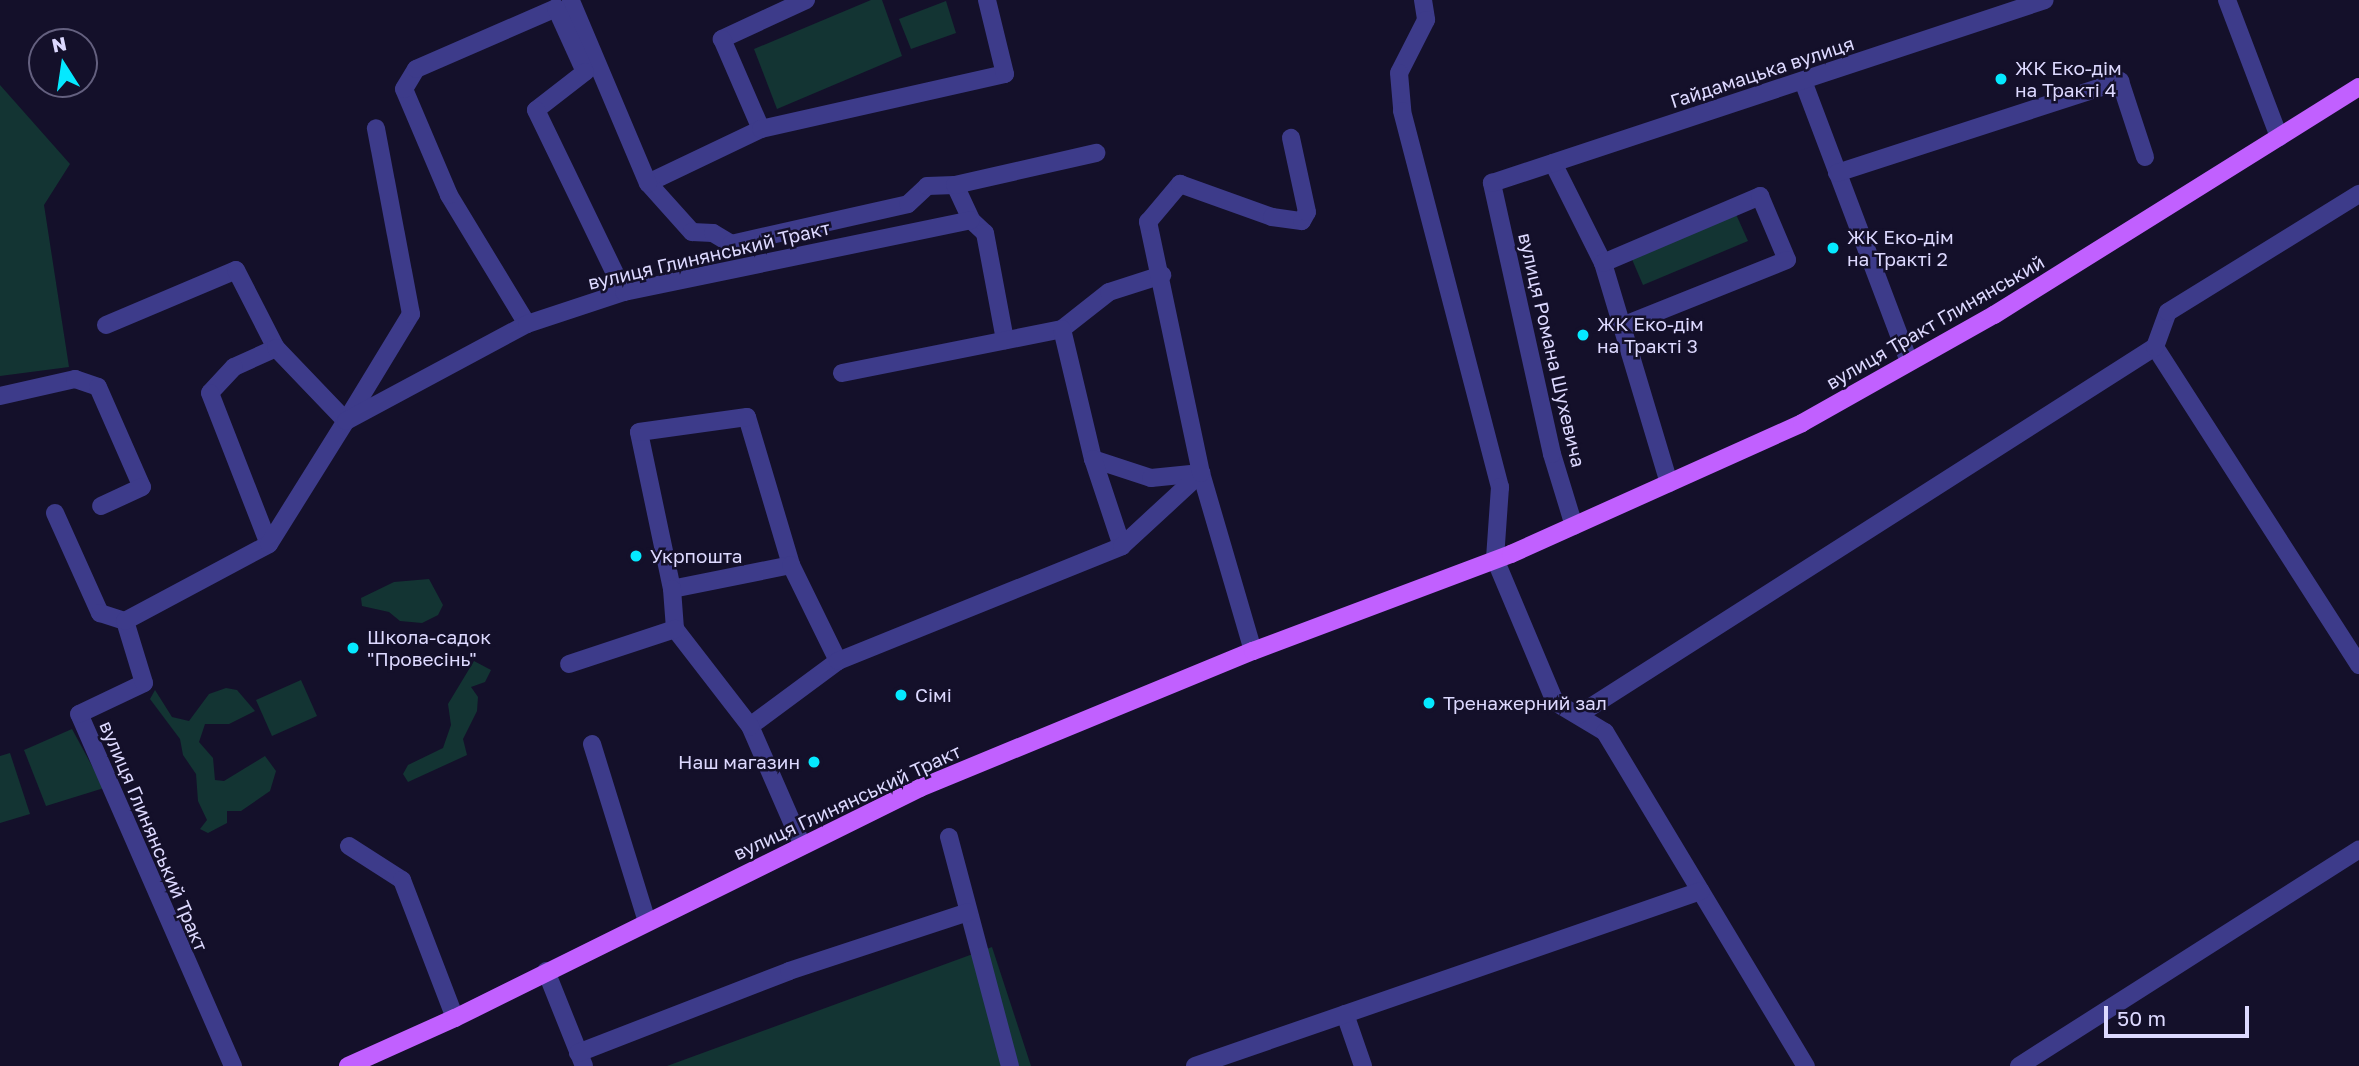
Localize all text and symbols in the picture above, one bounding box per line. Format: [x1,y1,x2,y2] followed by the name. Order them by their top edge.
[28,28,98,98] north arrow
[49,31,68,57] text: N
[1667,31,1857,113] street label: Гайдамацька вулиця
[2015,57,2122,101] place label: ЖК Еко-дім на Тракті 4
[1993,71,2009,87] marker: ЖК Еко-дім на Тракті 4
[586,216,832,294] street label: вулиця Глинянський Тракт
[1847,226,1954,270] place label: ЖК Еко-дім на Тракті 2
[1514,231,1590,469] street label: вулиця Романа Шухевича
[1825,240,1841,256] marker: ЖК Еко-дім на Тракті 2
[1822,250,2048,394] street label: вулиця Тракт Глинянський
[1597,313,1704,357] place label: ЖК Еко-дім на Тракті 3
[1575,327,1591,343] marker: ЖК Еко-дім на Тракті 3
[650,545,742,567] place label: Укрпошта
[628,548,644,564] marker: Укрпошта
[367,626,491,670] place label: Школа-садок "Провесінь"
[345,640,361,656] marker: Школа-садок "Провесінь"
[915,684,952,706] place label: Сімі
[893,687,909,703] marker: Сімі
[1443,692,1607,714] place label: Тренажерний зал
[1421,695,1437,711] marker: Тренажерний зал
[95,717,213,955] street label: вулиця Глинянський Тракт
[730,739,964,865] street label: вулиця Глинянський Тракт
[678,751,800,773] place label: Наш магазин
[806,754,822,770] marker: Наш магазин
[2107,992,2252,1036] scale bar
[2117,1005,2166,1031] text: 50 m

